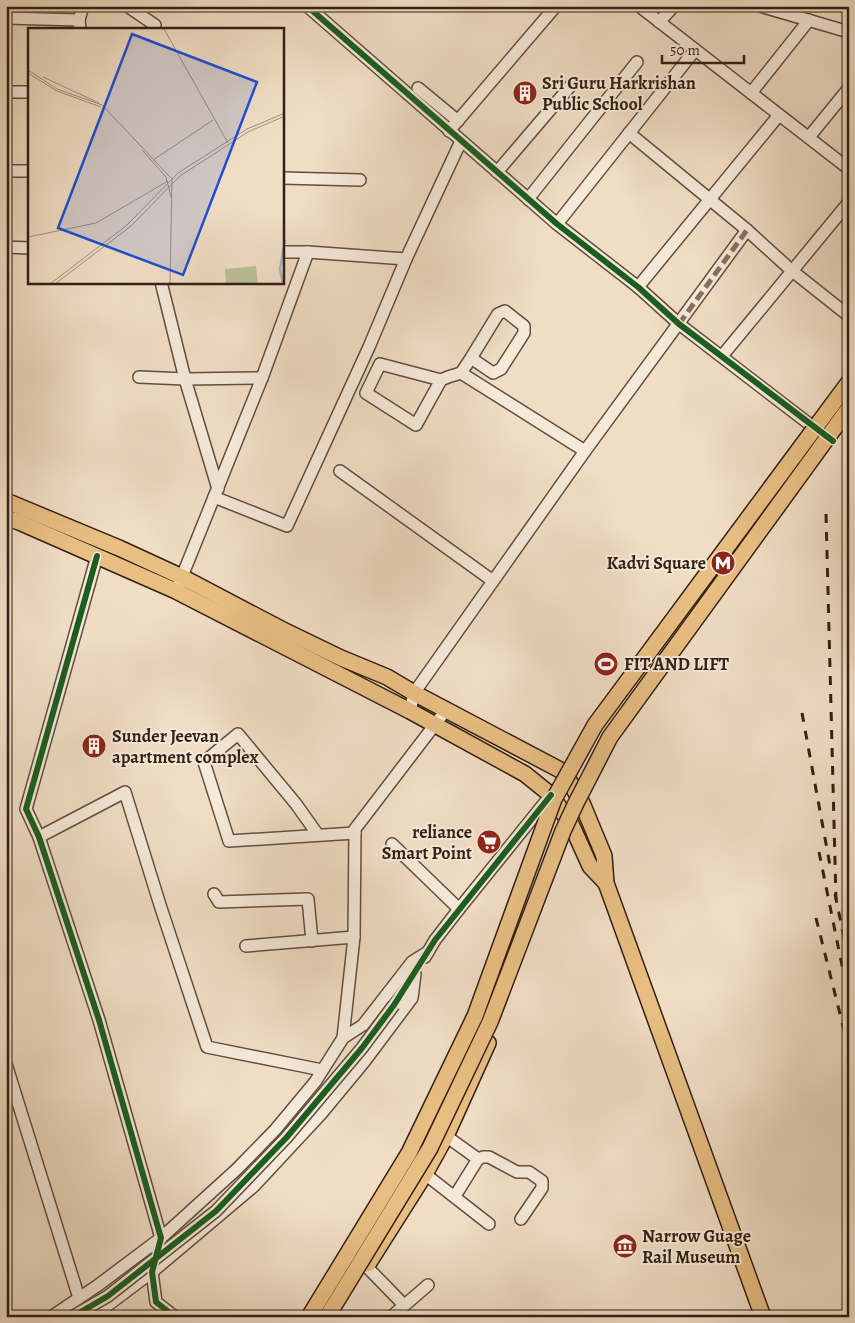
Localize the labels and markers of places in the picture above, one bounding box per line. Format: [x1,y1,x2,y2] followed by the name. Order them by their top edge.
[542,71,696,116] place label: Sri Guru Harkrishan Public School
[512,80,538,106] building icon: Sri Guru Harkrishan Public School
[710,550,736,576] metro station icon: Kadvi Square
[606,551,706,575] place label: Kadvi Square
[593,651,619,677] sports icon: FIT AND LIFT
[624,652,730,676] place label: FIT AND LIFT
[112,724,258,769] place label: Sunder Jeevan apartment complex
[81,733,107,759] building icon: Sunder Jeevan apartment complex
[382,820,472,865] place label: reliance Smart Point
[476,829,502,855] supermarket icon: reliance Smart Point
[642,1224,751,1269] place label: Narrow Guage Rail Museum
[612,1233,638,1259] museum icon: Narrow Guage Rail Museum

